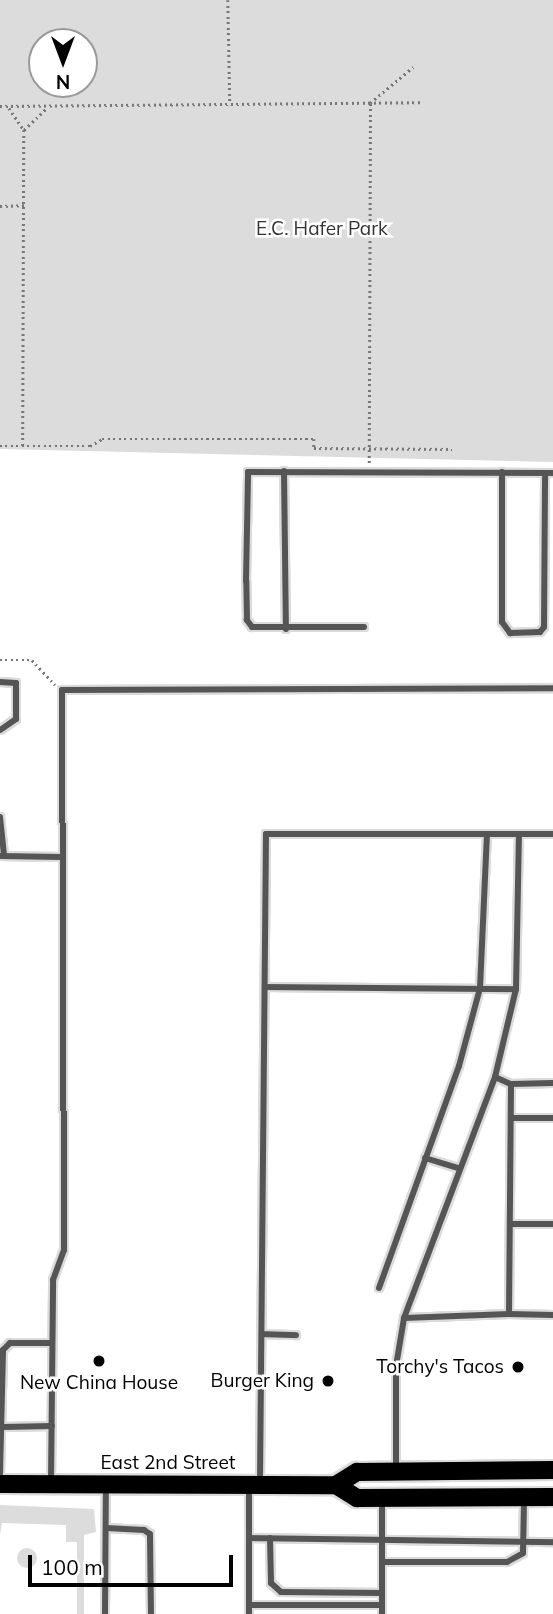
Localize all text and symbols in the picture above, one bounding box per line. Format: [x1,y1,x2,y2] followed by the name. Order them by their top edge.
[28,28,98,98] north arrow
[56,70,70,94] text: N
[256,218,388,240] park label: E.C. Hafer Park
[91,1353,107,1369] marker: New China House
[376,1356,504,1378] place label: Torchy's Tacos
[510,1359,526,1375] marker: Torchy's Tacos
[211,1370,314,1392] place label: Burger King
[20,1372,178,1394] place label: New China House
[320,1373,336,1389] marker: Burger King
[101,1452,235,1474] street label: East 2nd Street
[32,1540,236,1584] scale bar
[41,1554,103,1580] text: 100 m

